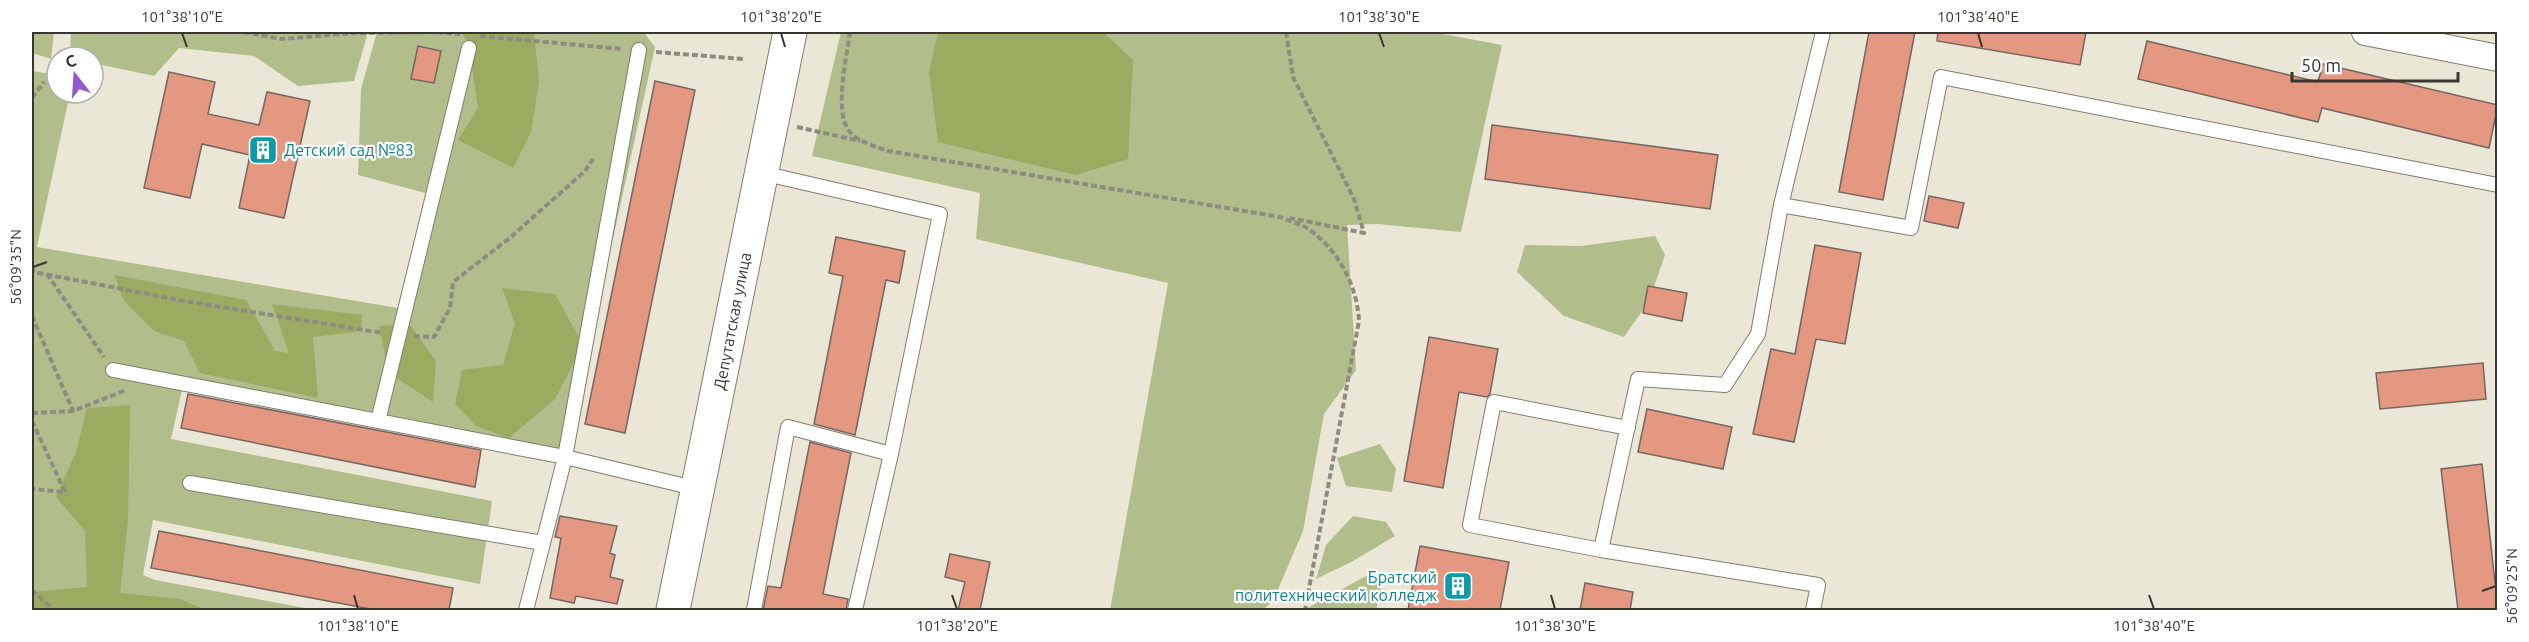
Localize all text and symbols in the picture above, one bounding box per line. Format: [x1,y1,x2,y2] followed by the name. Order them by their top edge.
[141,8,223,25] text: 101°38'10"E
[740,8,822,25] text: 101°38'20"E
[1338,8,1420,25] text: 101°38'30"E
[1937,8,2019,25] text: 101°38'40"E
[45,45,105,105] north arrow
[2292,45,2458,83] scale bar
[63,51,78,71] text: С
[2301,55,2341,75] text: 50 m
[247,134,279,166] building icon: Детский сад №83
[284,141,414,159] place label: Детский сад №83
[7,229,24,305] text: 56°09'35"N
[710,251,754,391] street label: Депутатская улица
[2503,548,2520,624] text: 56°09'25"N
[1235,568,1437,604] place label: Братский политехнический колледж
[1442,570,1474,602] building icon: Братский политехнический колледж
[317,617,399,634] text: 101°38'10"E
[916,617,998,634] text: 101°38'20"E
[1514,617,1596,634] text: 101°38'30"E
[2113,617,2195,634] text: 101°38'40"E

